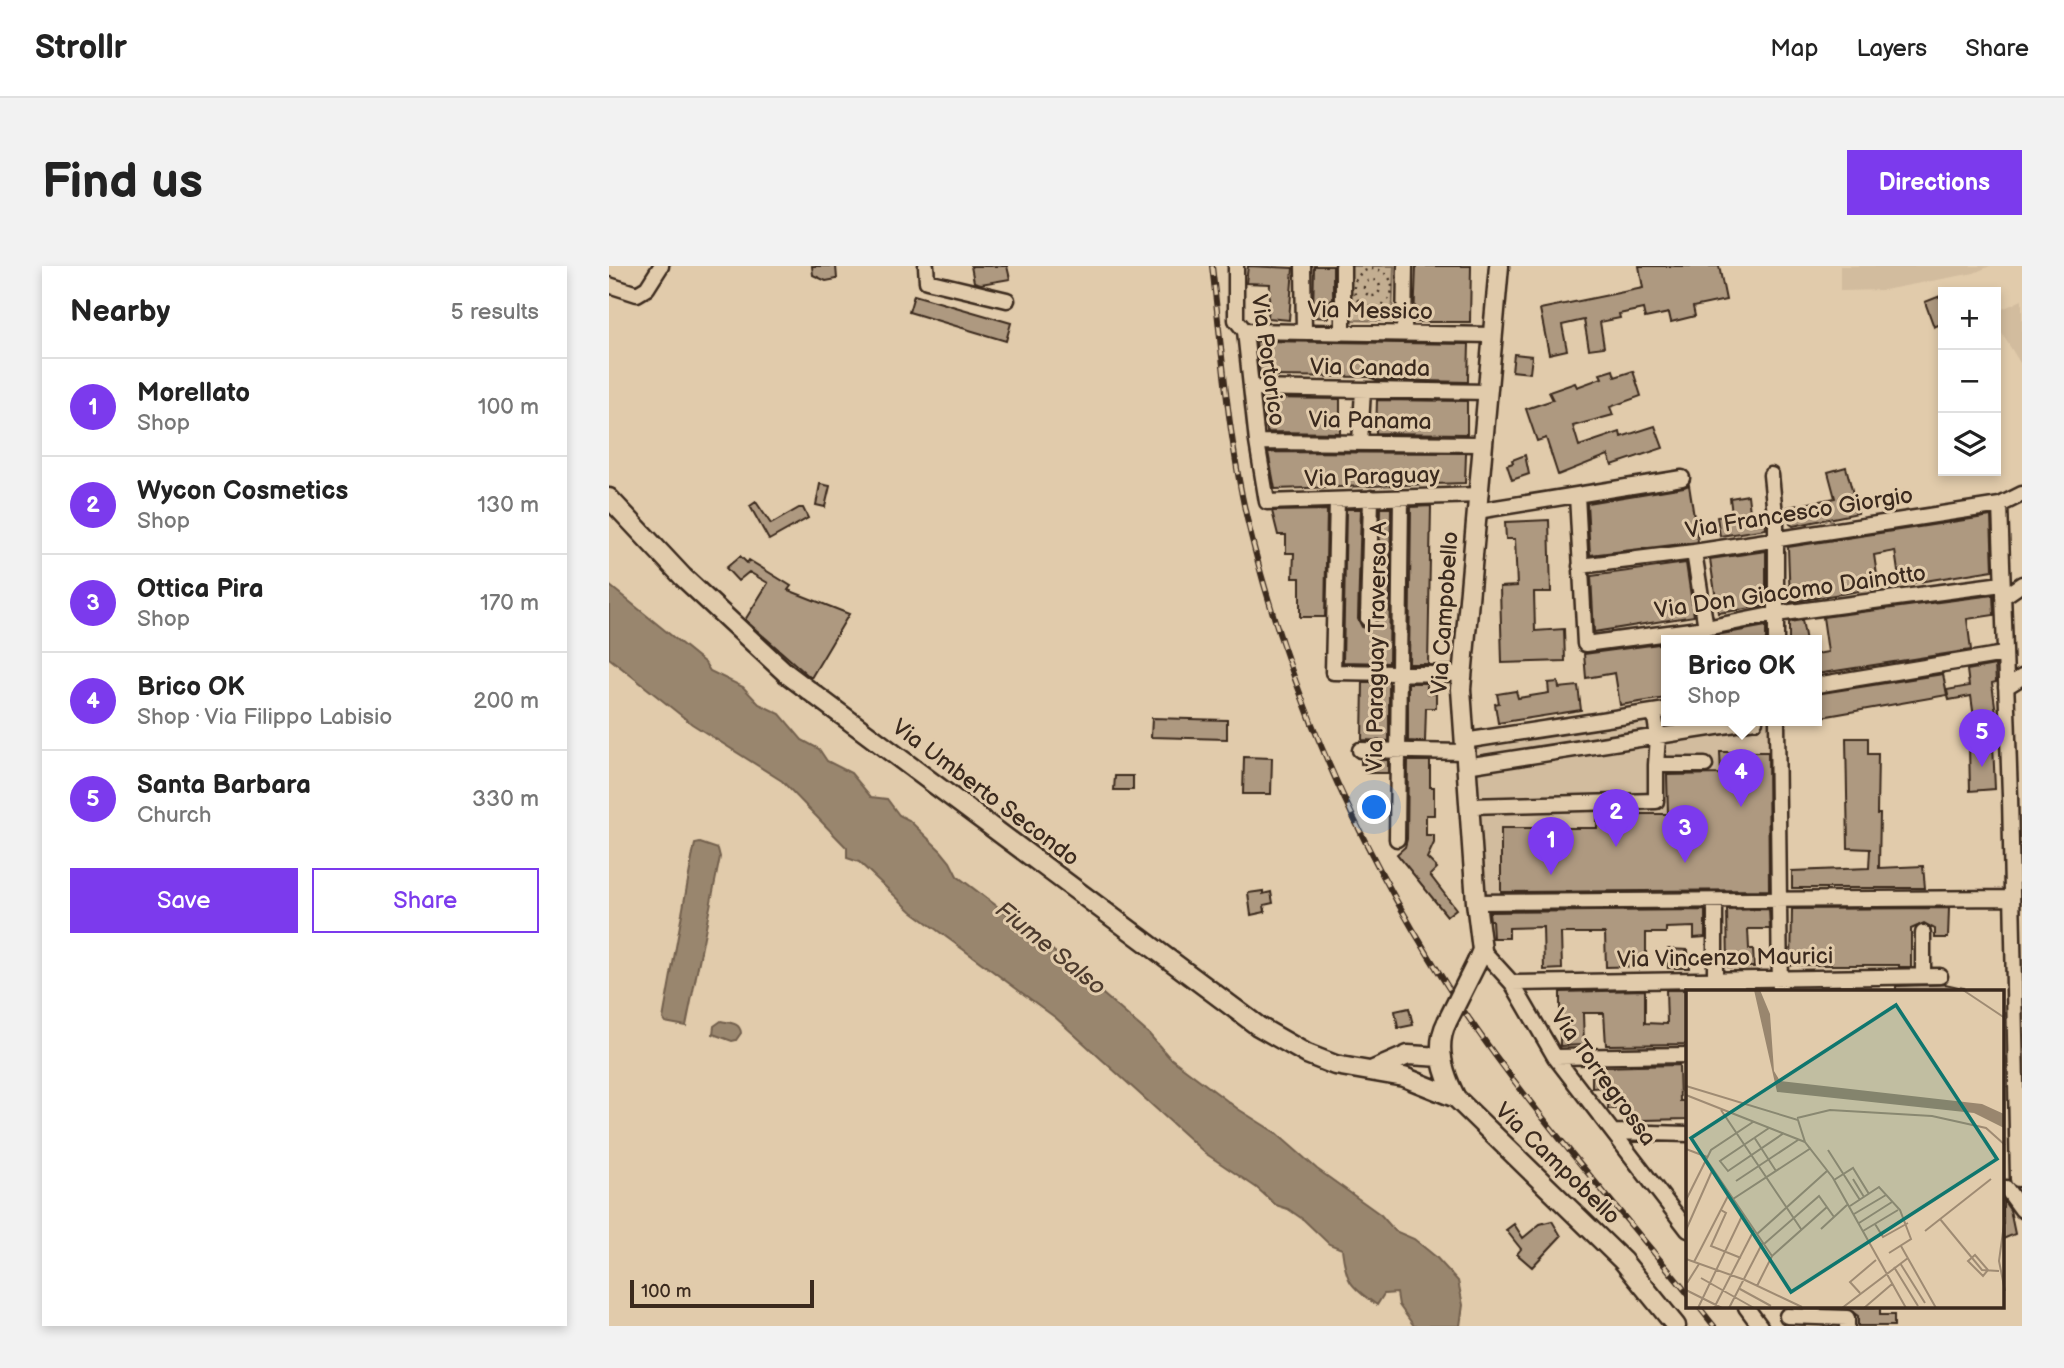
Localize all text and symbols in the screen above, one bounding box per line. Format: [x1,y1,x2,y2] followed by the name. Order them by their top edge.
[35,28,127,68] text: Strollr
[1770,34,1818,63] text: Map
[1856,34,1927,63] text: Layers
[1965,34,2029,63] text: Share
[1847,150,2022,215] button: Directions
[42,153,203,212] text: Find us
[1938,287,2001,476] map controls
[1938,287,2001,350] button: +
[1245,293,1291,428] street label: Via Portorico
[70,294,170,330] text: Nearby
[1307,296,1433,326] street label: Via Messico
[451,298,539,326] text: 5 results
[1938,350,2001,413] button: −
[1310,353,1430,383] street label: Via Canada
[137,378,250,409] text: Morellato
[88,393,98,421] text: 1
[478,393,539,421] text: 100 m
[1308,406,1432,436] street label: Via Panama
[137,409,190,437] text: Shop
[1938,413,2001,476] button: layers
[1304,461,1441,493] street label: Via Paraguay
[137,476,348,507] text: Wycon Cosmetics
[1683,481,1915,545] street label: Via Francesco Giorgio
[86,491,100,519] text: 2
[477,491,539,519] text: 130 m
[137,507,190,535] text: Shop
[1361,520,1393,773] street label: Via Paraguay Traversa A
[1425,531,1465,696] street label: Via Campobello
[1653,559,1928,625] street label: Via Don Giacomo Dainotto
[137,574,264,605] text: Ottica Pira
[86,589,100,617] text: 3
[480,589,539,617] text: 170 m
[137,605,190,633] text: Shop
[1661,635,1822,726] popup
[1688,651,1795,682] text: Brico OK
[137,672,245,703] text: Brico OK
[1688,682,1741,710] text: Shop
[86,687,100,715] text: 4
[473,687,539,715] text: 200 m
[137,703,392,731] text: Shop · Via Filippo Labisio
[1959,709,2005,767] pin: 5
[886,713,1085,872] street label: Via Umberto Secondo
[1718,749,1764,807] pin: 4
[137,770,311,801] text: Santa Barbara
[86,785,100,813] text: 5
[472,785,539,813] text: 330 m
[1593,789,1639,847] pin: 2
[1357,790,1391,824] your location
[137,801,212,829] text: Church
[1662,805,1708,863] pin: 3
[1528,817,1574,875] pin: 1
[70,868,298,933] button: Save
[312,868,539,933] button: Share
[990,895,1112,1002] water label: Fiume Salso
[1617,942,1834,974] street label: Via Vincenzo Maurici
[1686,990,2004,1308] inset map
[1544,1004,1662,1151] street label: Via Torregrossa
[1489,1097,1626,1231] street label: Via Campobello
[630,1277,814,1309] scale bar
[641,1280,692,1303] text: 100 m

